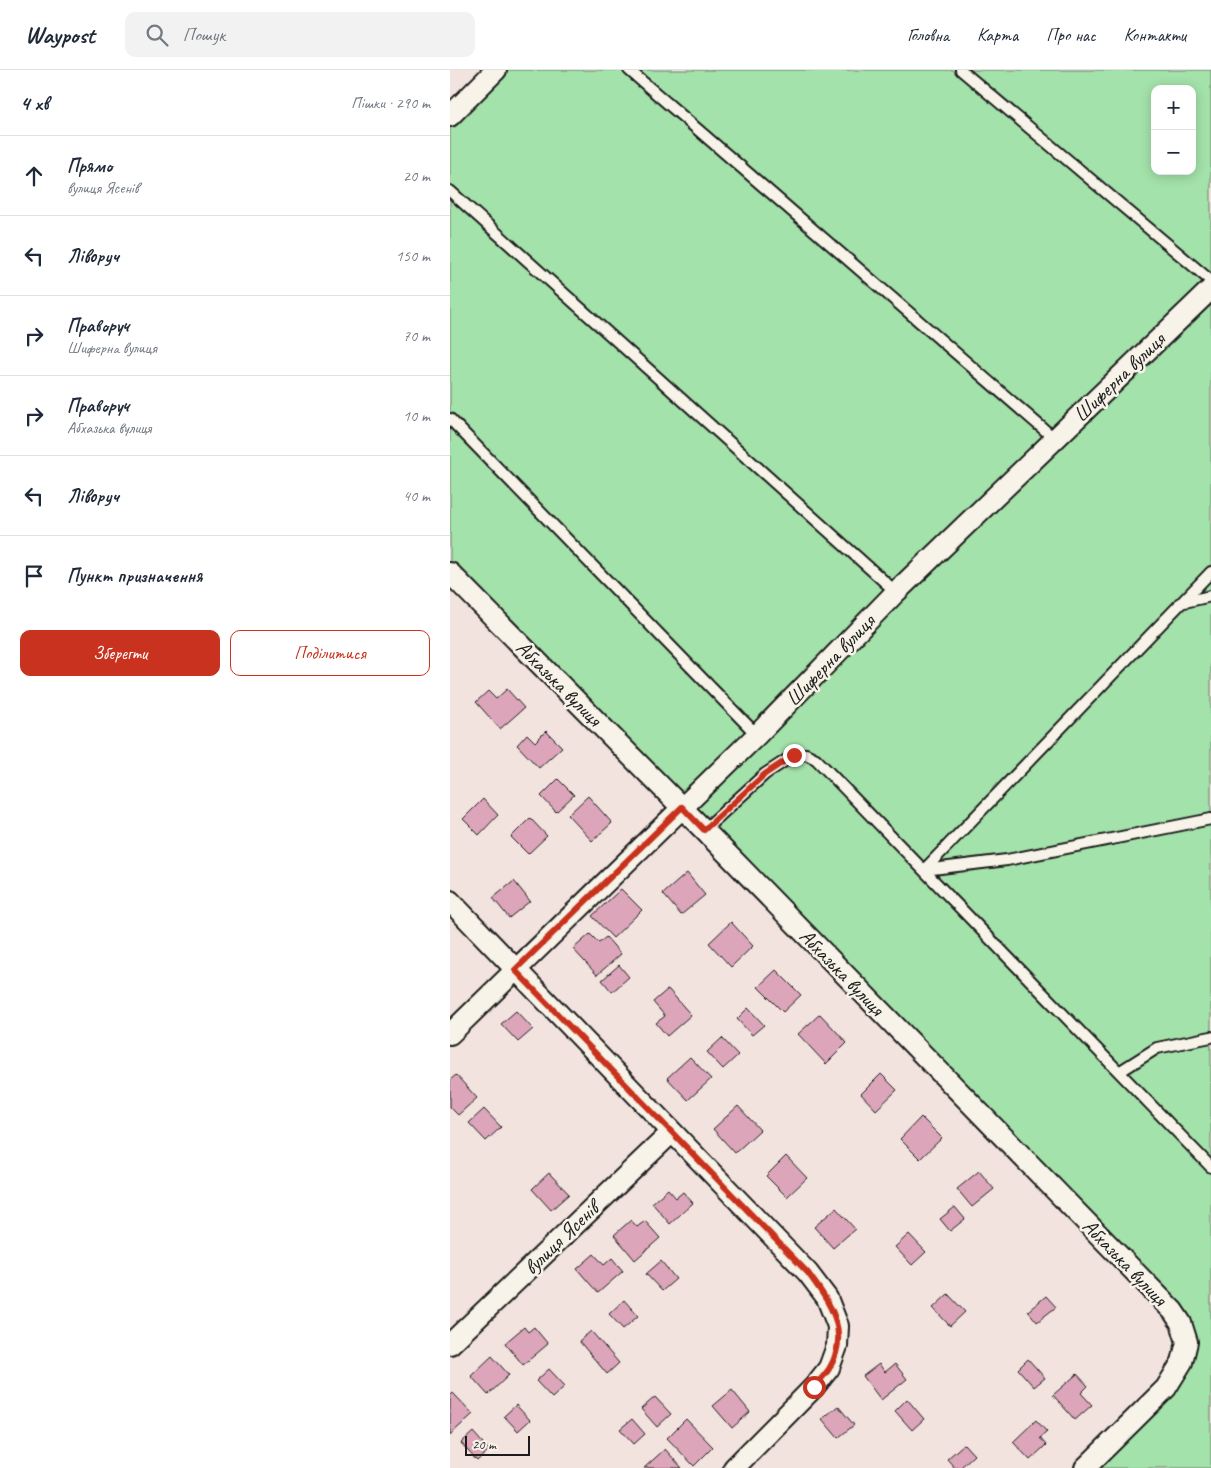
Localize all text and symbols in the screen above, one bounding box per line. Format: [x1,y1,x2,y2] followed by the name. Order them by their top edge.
[125,12,475,57] search box
[25,20,95,50] text: Waypost
[143,21,171,49] icon: search
[183,23,225,47] text: Пошук
[907,24,949,46] text: Головна
[977,24,1018,46] text: Карта
[1046,24,1096,46] text: Про нас
[1124,24,1186,46] text: Контакти
[1151,85,1196,175] map controls
[1151,85,1196,130] button: +
[20,90,49,116] text: 4 хв
[351,93,430,113] text: Пішки · 290 m
[1151,130,1196,175] button: −
[67,154,112,178] text: Прямо
[20,162,48,190] icon: ahead
[403,166,430,186] text: 20 m
[67,178,139,198] text: вулиця Ясенів
[20,242,48,270] icon: left
[67,244,119,268] text: Ліворуч
[396,246,430,266] text: 150 m
[67,314,129,338] text: Праворуч
[20,322,48,350] icon: right
[403,326,430,346] text: 70 m
[1068,326,1172,427] street label: Шиферна вулиця
[67,338,157,358] text: Шиферна вулиця
[67,394,129,418] text: Праворуч
[20,402,48,430] icon: right
[403,406,430,426] text: 10 m
[67,418,151,438] text: Абхазька вулиця
[20,482,48,510] icon: left
[67,484,119,508] text: Ліворуч
[403,486,430,506] text: 40 m
[20,562,48,590] icon: arrive
[67,564,202,588] text: Пункт призначення
[780,607,881,711] street label: Шиферна вулиця
[20,630,220,676] button: Зберегти
[230,630,430,676] button: Поділитися
[511,635,608,732] street label: Абхазька вулиця
[783,744,806,767] route end
[794,923,891,1022] street label: Абхазька вулиця
[518,1193,607,1280] street label: вулиця Ясенів
[1077,1213,1174,1312] street label: Абхазька вулиця
[803,1376,826,1399] route start
[465,1433,530,1456] scale bar
[472,1436,496,1453] text: 20 m

